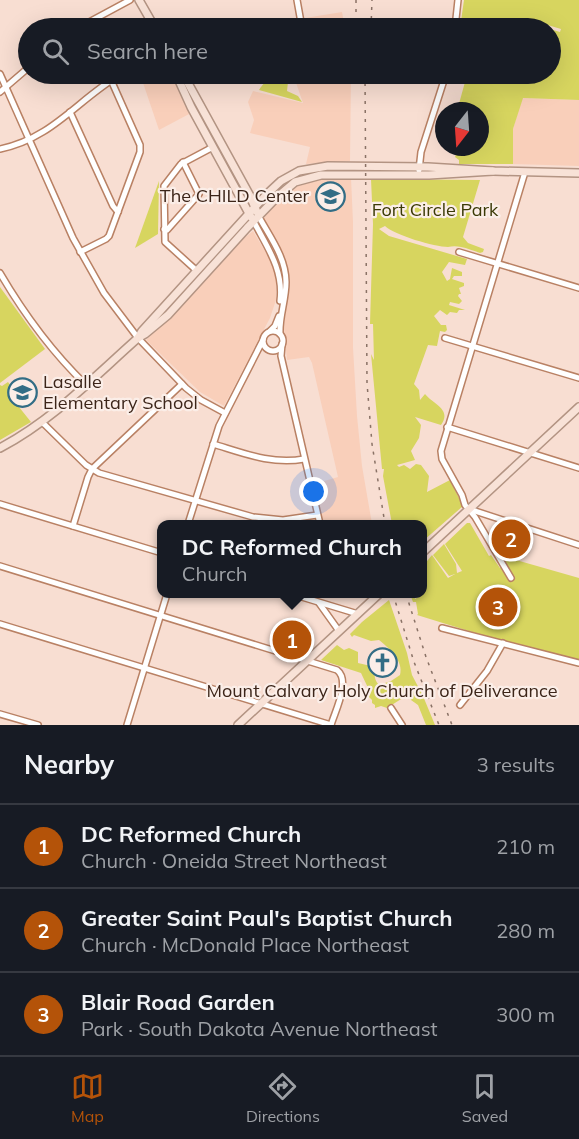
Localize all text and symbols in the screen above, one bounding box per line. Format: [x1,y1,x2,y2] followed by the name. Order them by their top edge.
[18,18,561,84] search box
[39,35,72,68] icon: search
[87,37,208,65] text: Search here
[435,102,489,156] north arrow
[314,180,346,212] school or university icon: The CHILD Center
[160,184,309,207] place label: The CHILD Center
[372,198,499,221] park label: Fort Circle Park
[43,370,198,414] place label: Lasalle Elementary School
[6,376,38,408] school or university icon: Lasalle Elementary School
[299,477,328,506] your location
[492,516,530,562] pin: 2
[157,520,427,598] popup
[182,533,402,561] text: DC Reformed Church
[182,561,248,586] text: Church
[478,584,518,630] pin: 3
[272,618,312,662] pin: 1
[366,646,398,678] church icon: Mount Calvary Holy Church of Deliverance
[207,679,558,702] place label: Mount Calvary Holy Church of Deliverance
[24,748,114,781] text: Nearby
[477,752,555,777] text: 3 results
[81,820,301,848] text: DC Reformed Church
[38,834,50,859] text: 1
[496,834,555,859] text: 210 m
[81,848,387,873] text: Church · Oneida Street Northeast
[81,904,453,932] text: Greater Saint Paul's Baptist Church
[38,918,50,943] text: 2
[496,918,555,943] text: 280 m
[81,932,409,957] text: Church · McDonald Place Northeast
[81,988,275,1016] text: Blair Road Garden
[38,1002,50,1027] text: 3
[496,1002,555,1027] text: 300 m
[81,1016,438,1041] text: Park · South Dakota Avenue Northeast
[71,1070,104,1126] tab: Map
[246,1070,320,1126] tab: Directions
[462,1070,508,1126] tab: Saved

